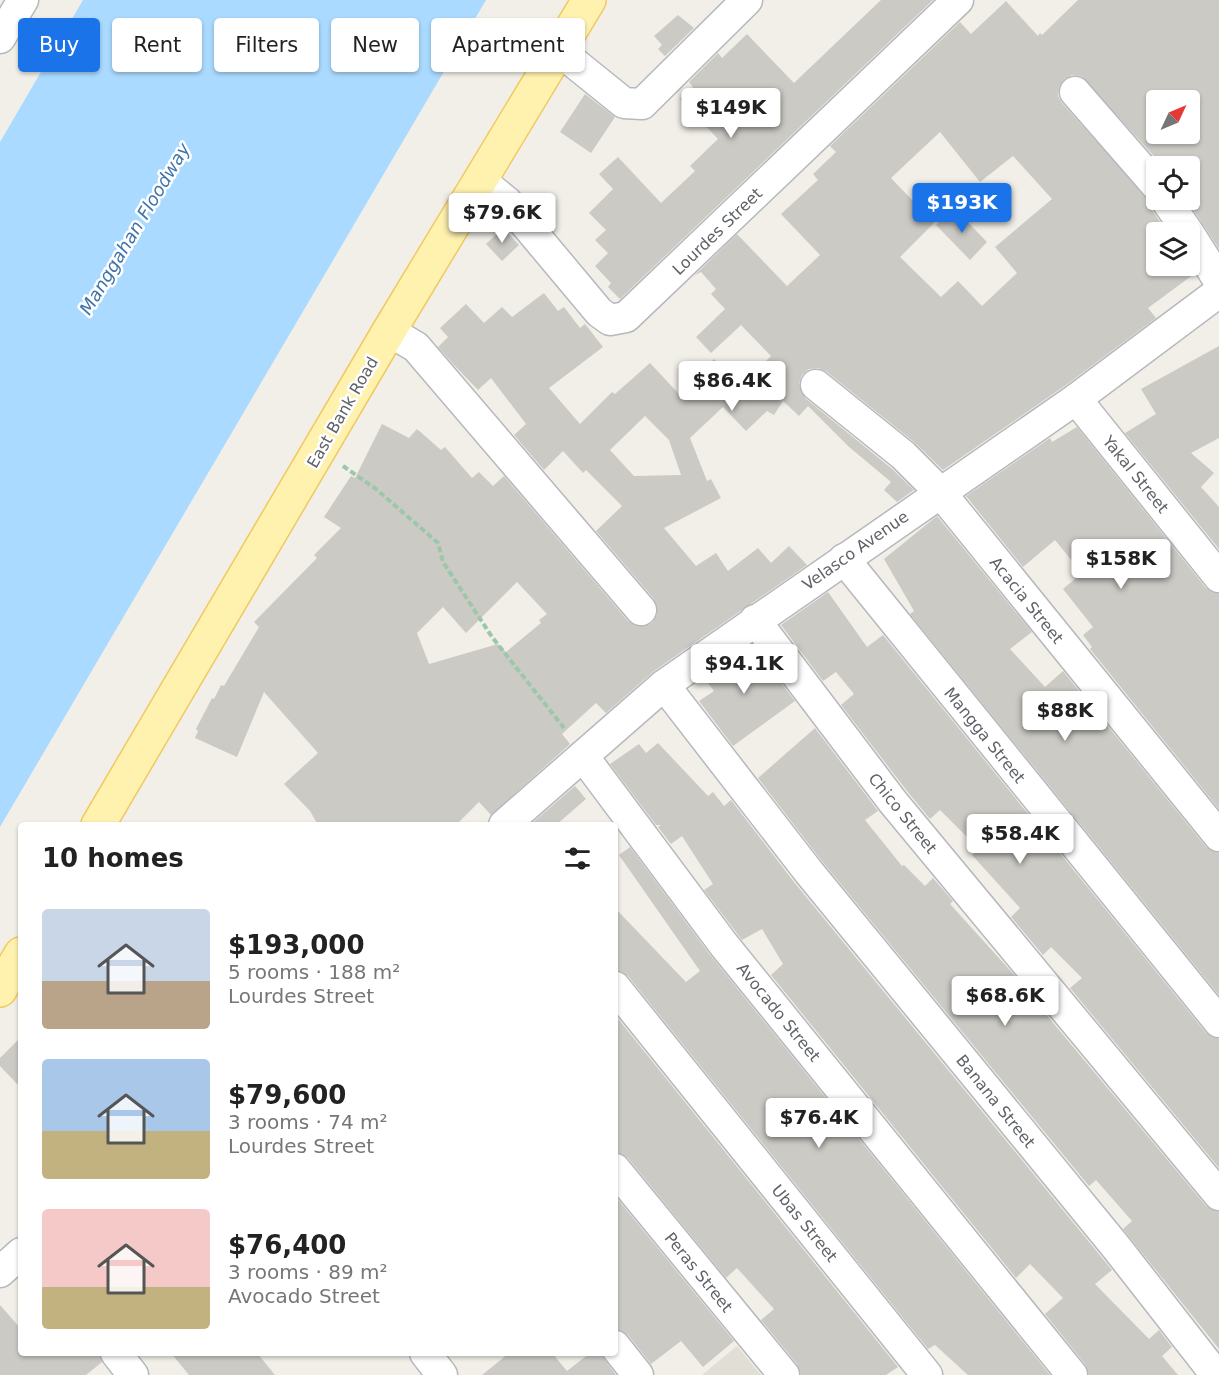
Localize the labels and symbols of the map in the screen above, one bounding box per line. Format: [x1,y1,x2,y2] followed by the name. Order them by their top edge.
[689,88,773,139] pin: $149K
[1146,90,1200,144] north arrow
[75,139,194,318] water label: Manggahan Floodway
[920,183,1004,234] pin: $193K
[669,184,766,279] street label: Lourdes Street
[453,193,551,244] pin: $79.6K
[303,353,382,471] street label: East Bank Road
[683,361,781,412] pin: $86.4K
[1098,431,1173,517] street label: Yakal Street
[799,507,912,594] street label: Velasco Avenue
[1079,539,1163,590] pin: $158K
[986,553,1067,647] street label: Acacia Street
[695,644,793,695] pin: $94.1K
[940,684,1029,787] street label: Mangga Street
[1029,691,1101,742] pin: $88K
[864,769,941,857] street label: Chico Street
[971,814,1069,865] pin: $58.4K
[733,959,824,1066] street label: Avocado Street
[956,976,1054,1027] pin: $68.6K
[952,1051,1039,1152] street label: Banana Street
[770,1098,868,1149] pin: $76.4K
[768,1181,841,1266] street label: Ubas Street
[661,1229,737,1316] street label: Peras Street

